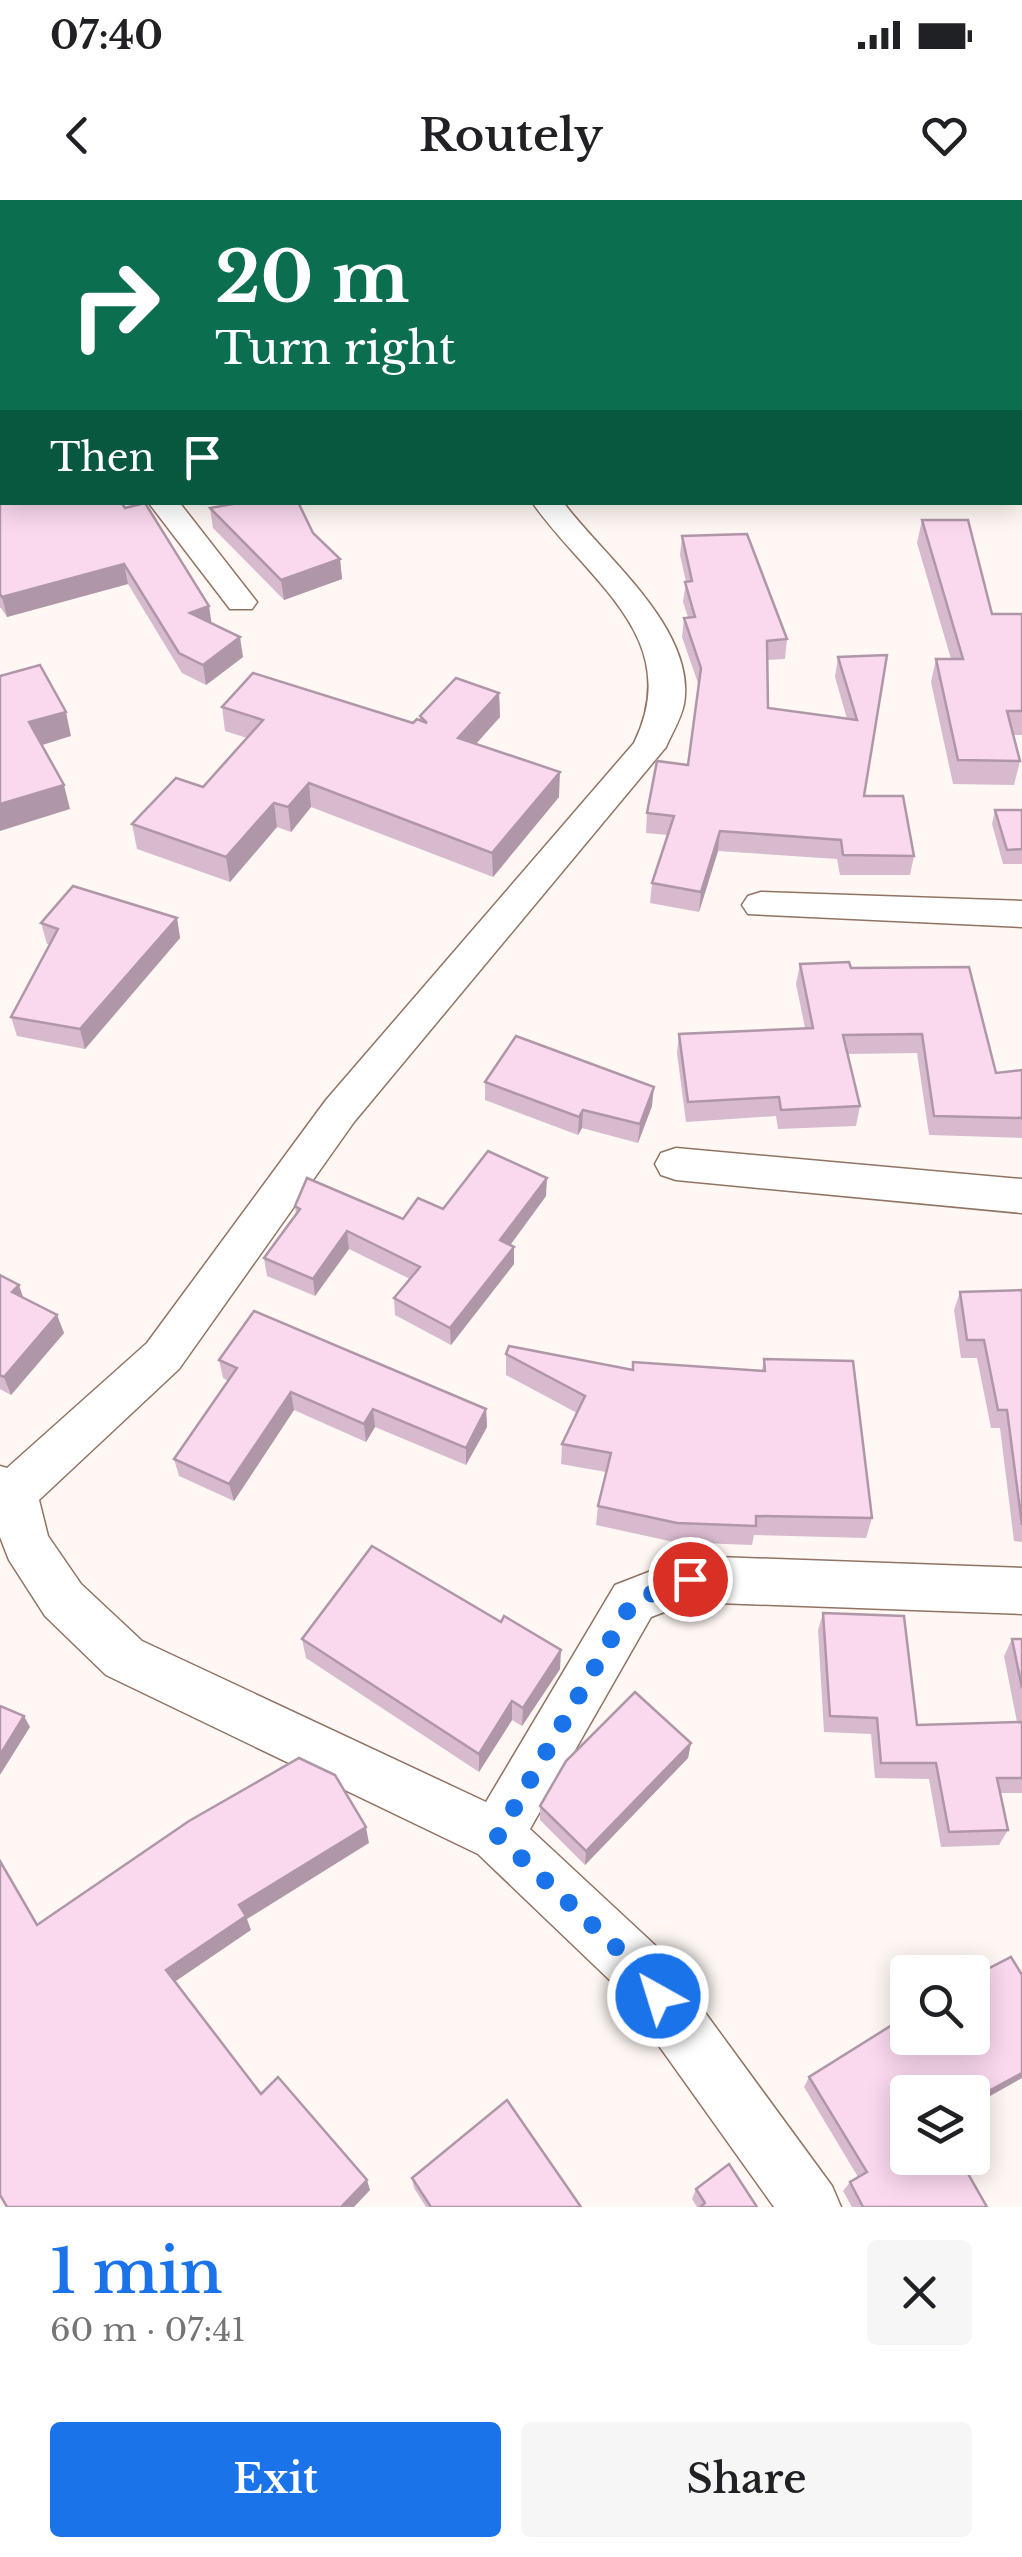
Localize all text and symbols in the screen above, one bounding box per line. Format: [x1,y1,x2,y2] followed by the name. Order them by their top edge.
[50,12,163,59] text: 07:40
[419,107,603,163] text: Routely
[50,108,105,163] icon: back
[917,108,972,163] icon: heart
[215,234,409,321] text: 20 m
[50,240,180,370] icon: right
[215,320,456,376] text: Turn right
[175,430,230,485] icon: arrive
[50,434,155,481] text: Then
[648,1537,733,1622] pin
[663,1552,718,1607] icon: arrive
[606,1944,710,2048] position arrow
[890,1955,990,2175] map controls
[890,1955,990,2055] button: search
[890,2075,990,2175] button: layers
[50,2235,223,2309] text: 1 min
[867,2240,972,2345] button: close
[50,2310,245,2350] text: 60 m · 07:41
[50,2422,501,2537] button: Exit
[521,2422,972,2537] button: Share

